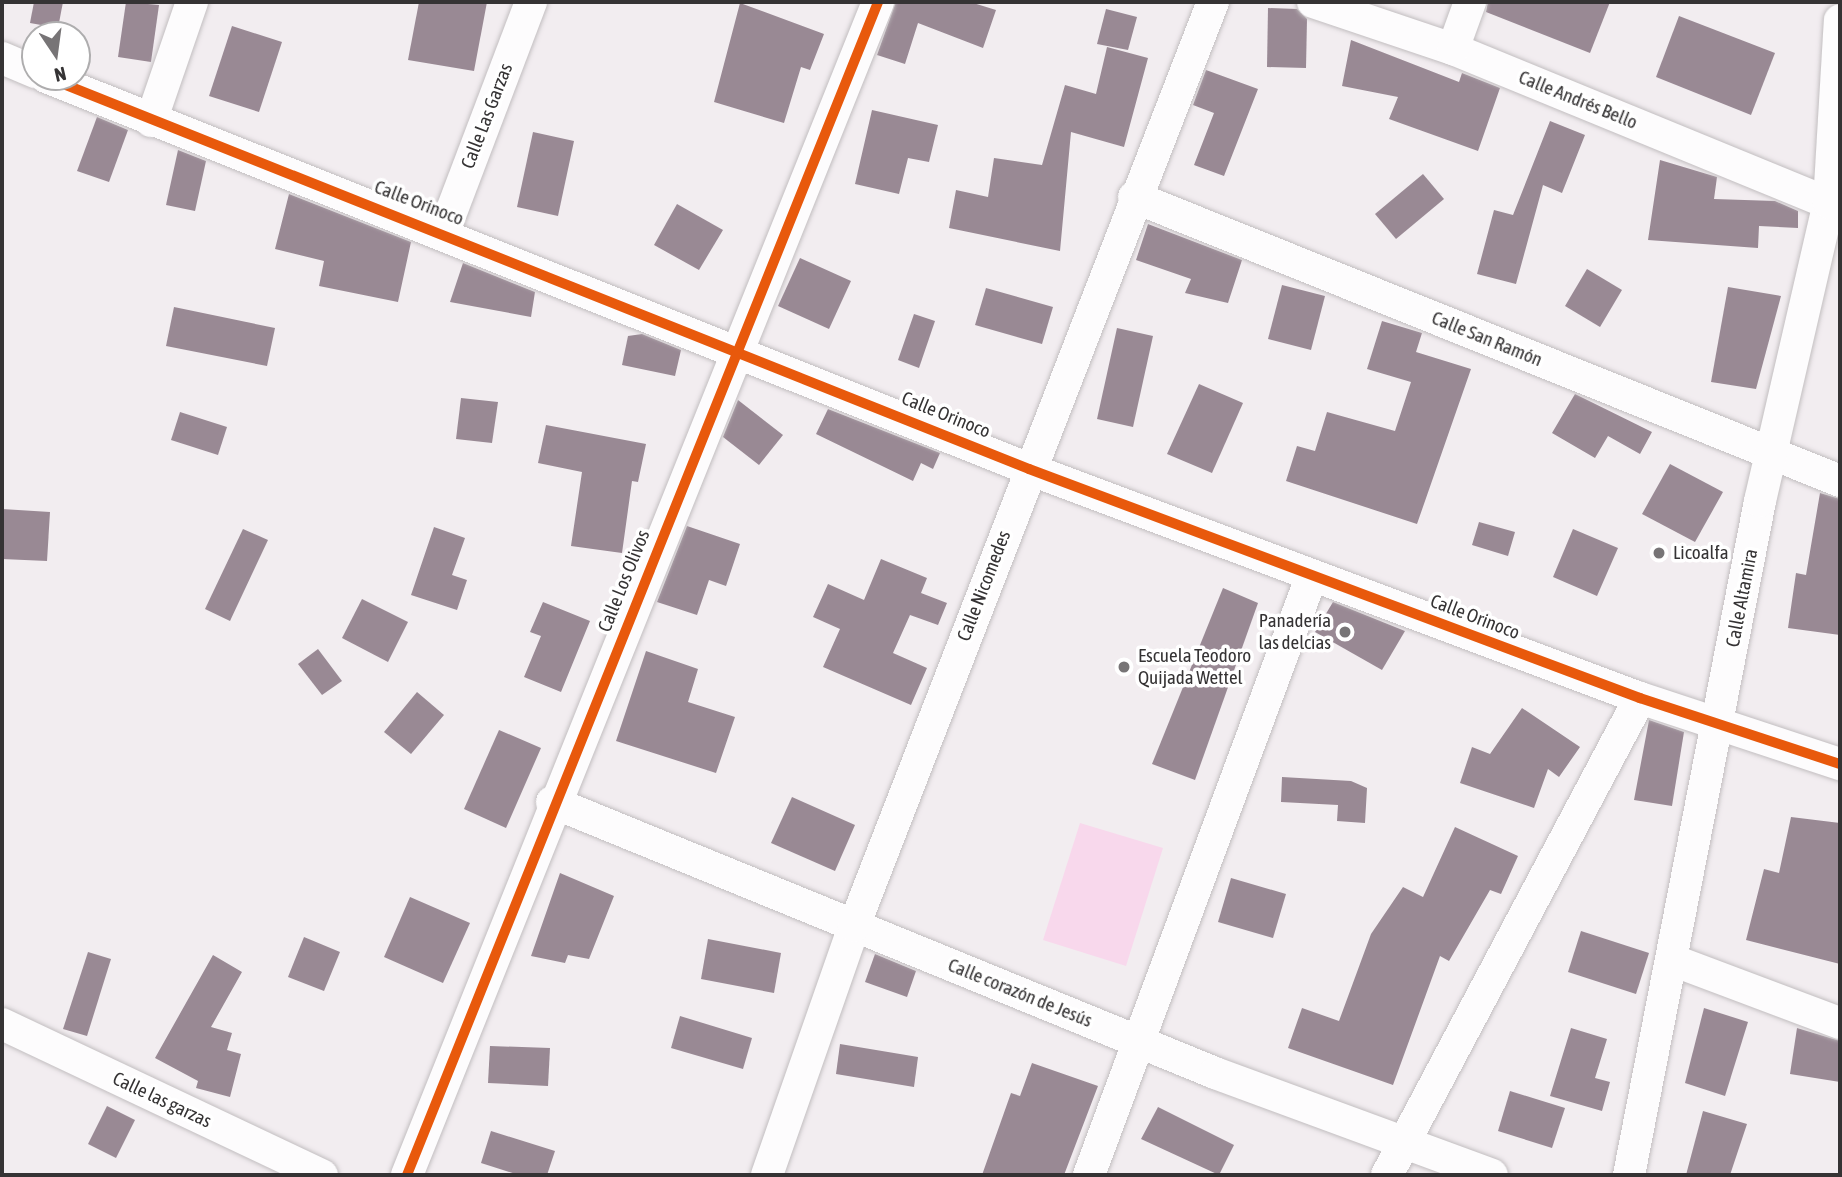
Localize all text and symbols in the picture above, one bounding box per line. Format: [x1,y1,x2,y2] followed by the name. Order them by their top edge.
[21,21,91,91] north arrow
[456,60,518,172] street label: Calle Las Garzas
[52,63,68,86] text: N
[1515,66,1641,134] street label: Calle Andrés Bello
[371,176,467,230] street label: Calle Orinoco
[1428,306,1546,372] street label: Calle San Ramón
[898,387,994,443] street label: Calle Orinoco
[593,527,655,635] street label: Calle Los Olivos
[952,527,1016,645] street label: Calle Nicomedes
[1673,542,1729,564] place label: Licoalfa
[1651,545,1667,561] marker: Licoalfa
[1721,547,1763,649] street label: Calle Altamira
[1427,590,1523,644] street label: Calle Orinoco
[1258,610,1331,654] place label: Panadería las delcias
[1337,624,1353,640] marker: Panadería las delcias
[1138,645,1251,689] place label: Escuela Teodoro Quijada Wettel
[1116,659,1132,675] marker: Escuela Teodoro Quijada Wettel
[945,954,1095,1032] street label: Calle corazón de Jesús
[109,1067,215,1133] street label: Calle las garzas

